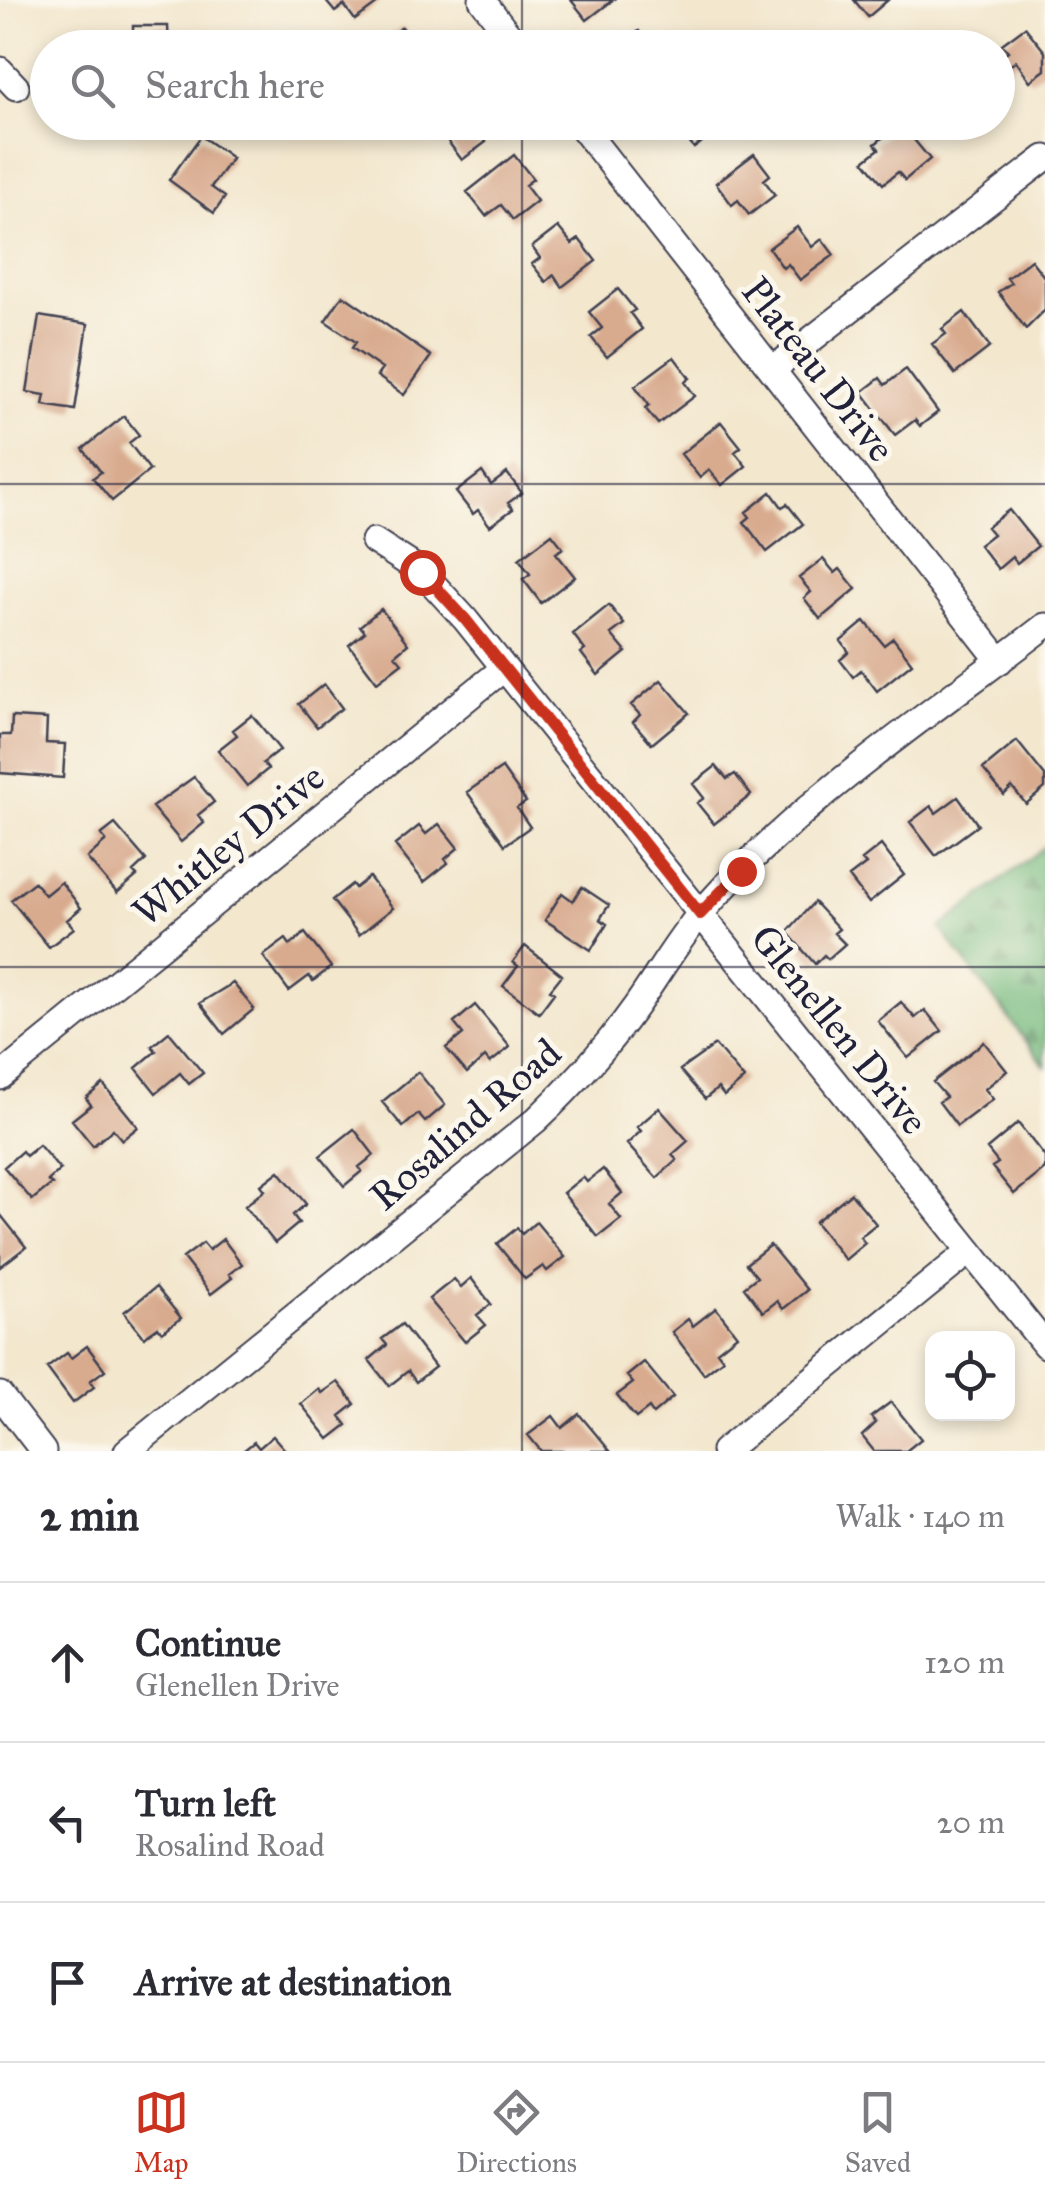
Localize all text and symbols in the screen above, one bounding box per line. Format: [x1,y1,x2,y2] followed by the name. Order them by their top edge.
[30,30,1015,140] search box
[65,58,120,113] icon: search
[145,62,325,108] text: Search here
[731,267,906,471] street label: Plateau Drive
[400,550,446,596] route start
[123,752,334,937] street label: Whitley Drive
[719,849,765,895] route end
[740,915,939,1144] street label: Glenellen Drive
[360,1028,571,1221] street label: Rosalind Road
[925,1331,1015,1421] map controls
[925,1331,1015,1421] button: locate
[40,1490,139,1542] text: 2 min
[835,1497,1005,1536] text: Walk · 140 m
[135,1620,281,1666] text: Continue
[40,1635,95,1690] icon: ahead
[924,1643,1005,1682] text: 120 m
[135,1666,340,1705] text: Glenellen Drive
[135,1780,276,1826] text: Turn left
[40,1795,95,1850] icon: left
[937,1803,1005,1842] text: 20 m
[135,1826,325,1865] text: Rosalind Road
[40,1955,95,2010] icon: arrive
[135,1959,452,2005] text: Arrive at destination
[134,2085,189,2180] tab: Map
[456,2085,577,2180] tab: Directions
[845,2085,911,2180] tab: Saved

